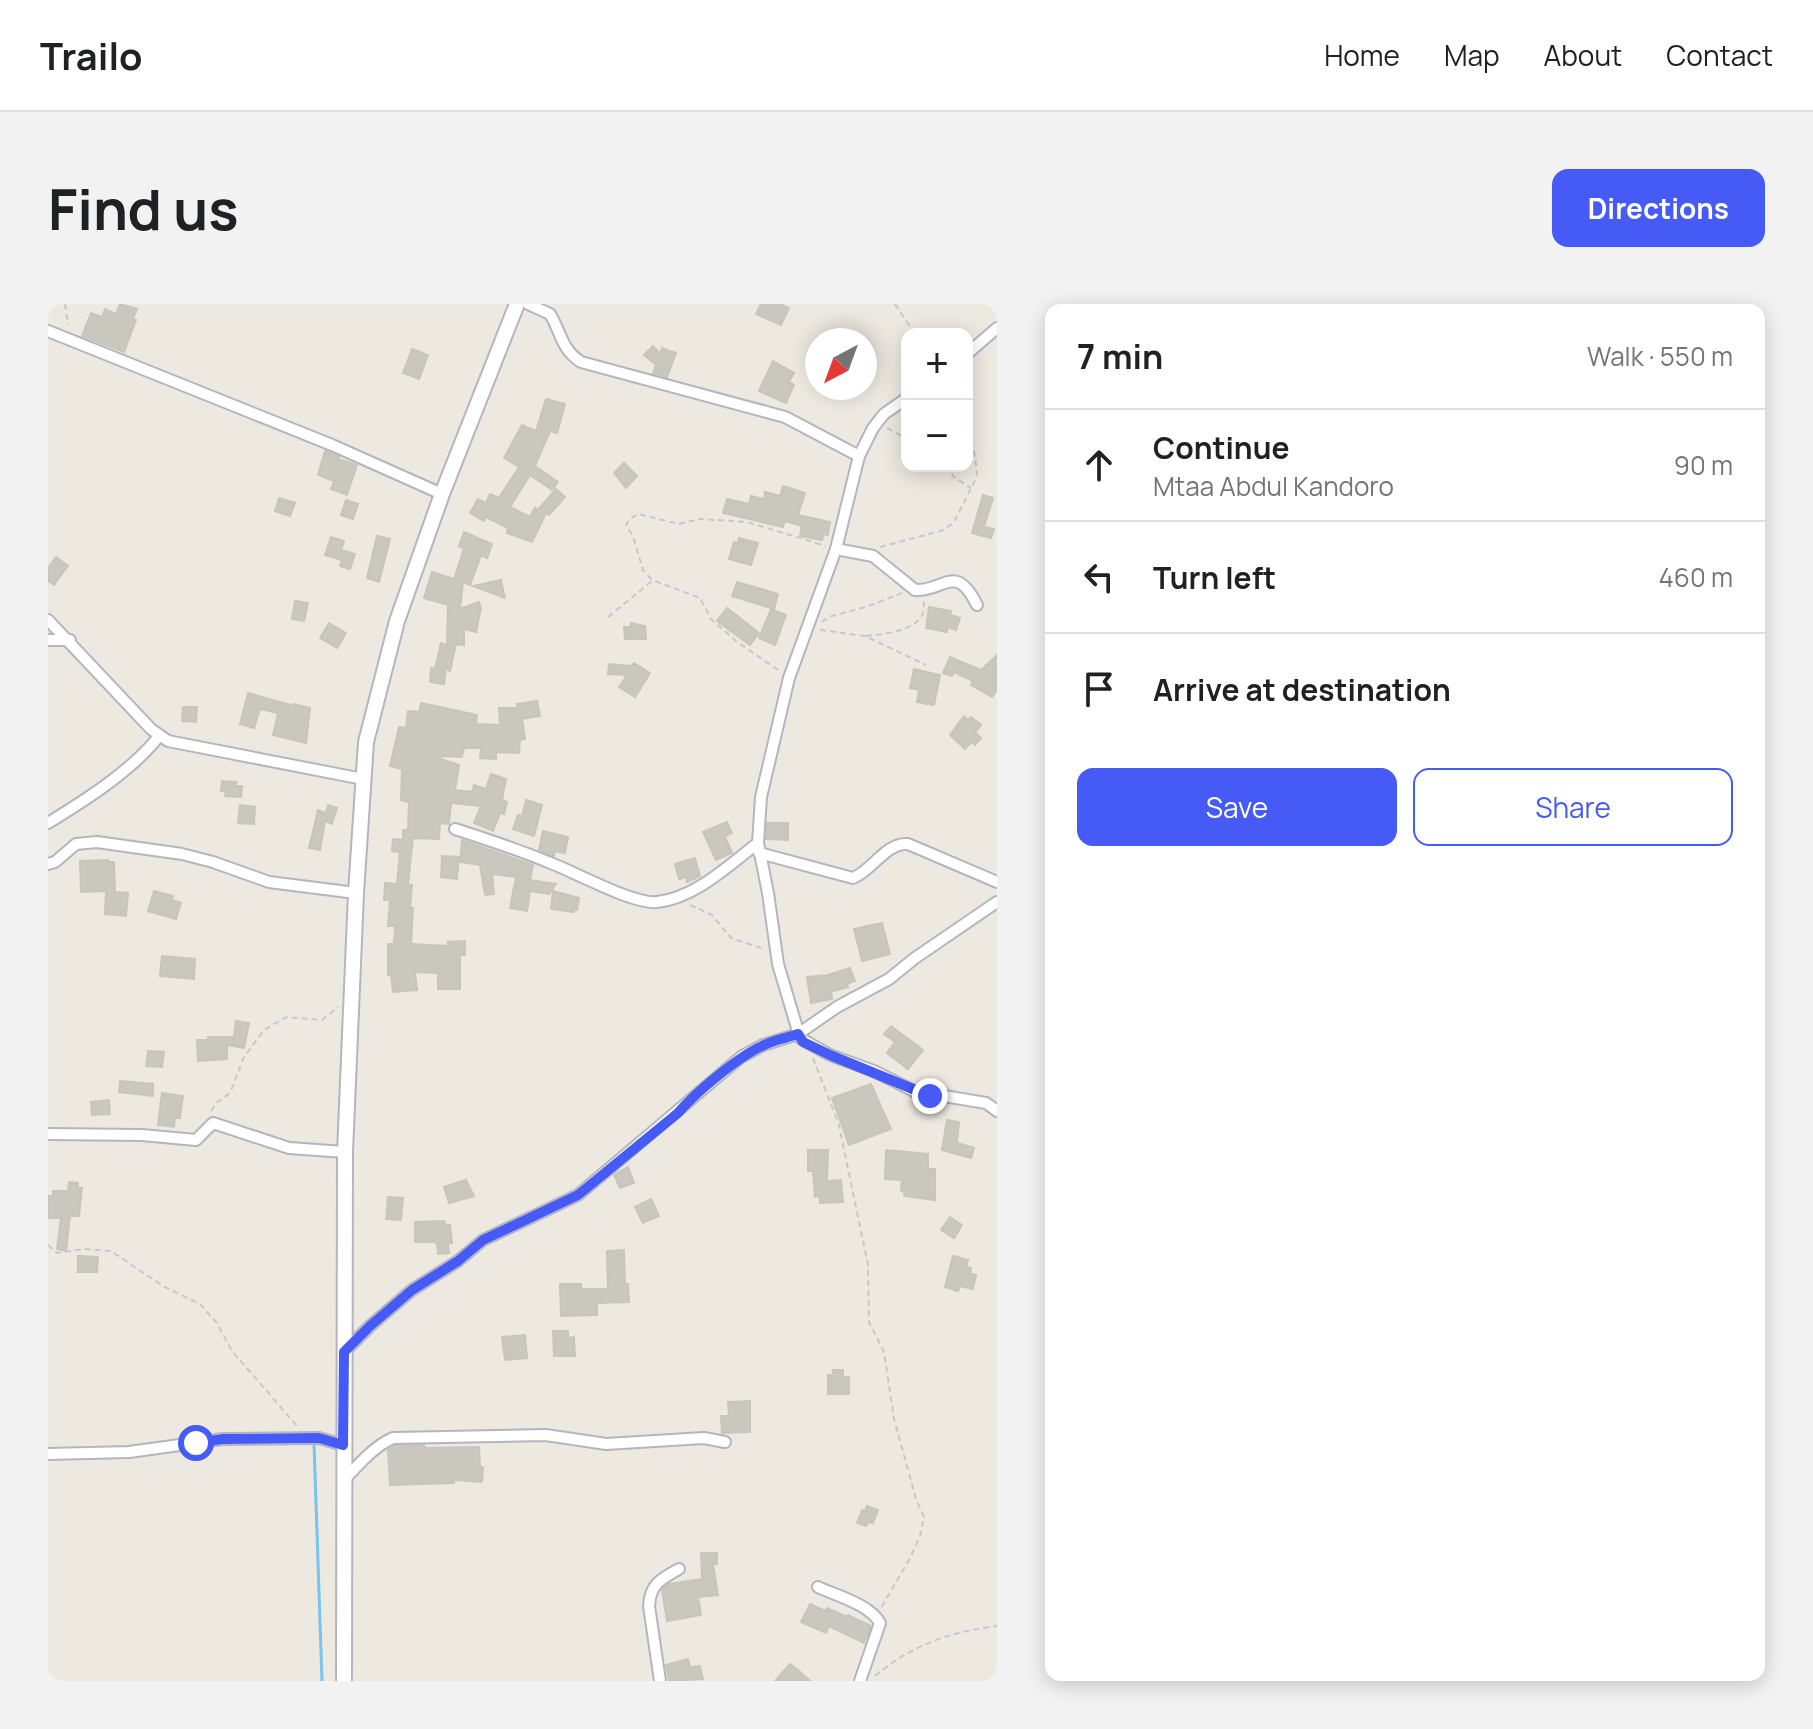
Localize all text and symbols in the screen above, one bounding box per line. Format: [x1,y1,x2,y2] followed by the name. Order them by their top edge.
[40,29,143,81] text: Trailo
[1324,36,1400,74] text: Home
[1444,36,1500,74] text: Map
[1544,36,1622,74] text: About
[1666,36,1773,74] text: Contact
[1552,169,1765,247] button: Directions
[48,170,239,247] text: Find us
[805,328,877,400] north arrow
[901,328,973,472] map controls
[901,328,973,400] button: +
[1077,333,1163,379] text: 7 min
[1587,338,1733,374] text: Walk · 550 m
[901,400,973,472] button: −
[1153,427,1289,468] text: Continue
[1077,443,1121,487] icon: ahead
[1674,447,1733,483] text: 90 m
[1153,468,1394,504] text: Mtaa Abdul Kandoro
[1077,555,1121,599] icon: left
[1153,557,1276,598] text: Turn left
[1658,559,1733,595] text: 460 m
[1077,667,1121,711] icon: arrive
[1153,669,1451,710] text: Arrive at destination
[1077,768,1397,846] button: Save
[1413,768,1733,846] button: Share
[912,1078,948,1114] route end
[178,1425,214,1461] route start

